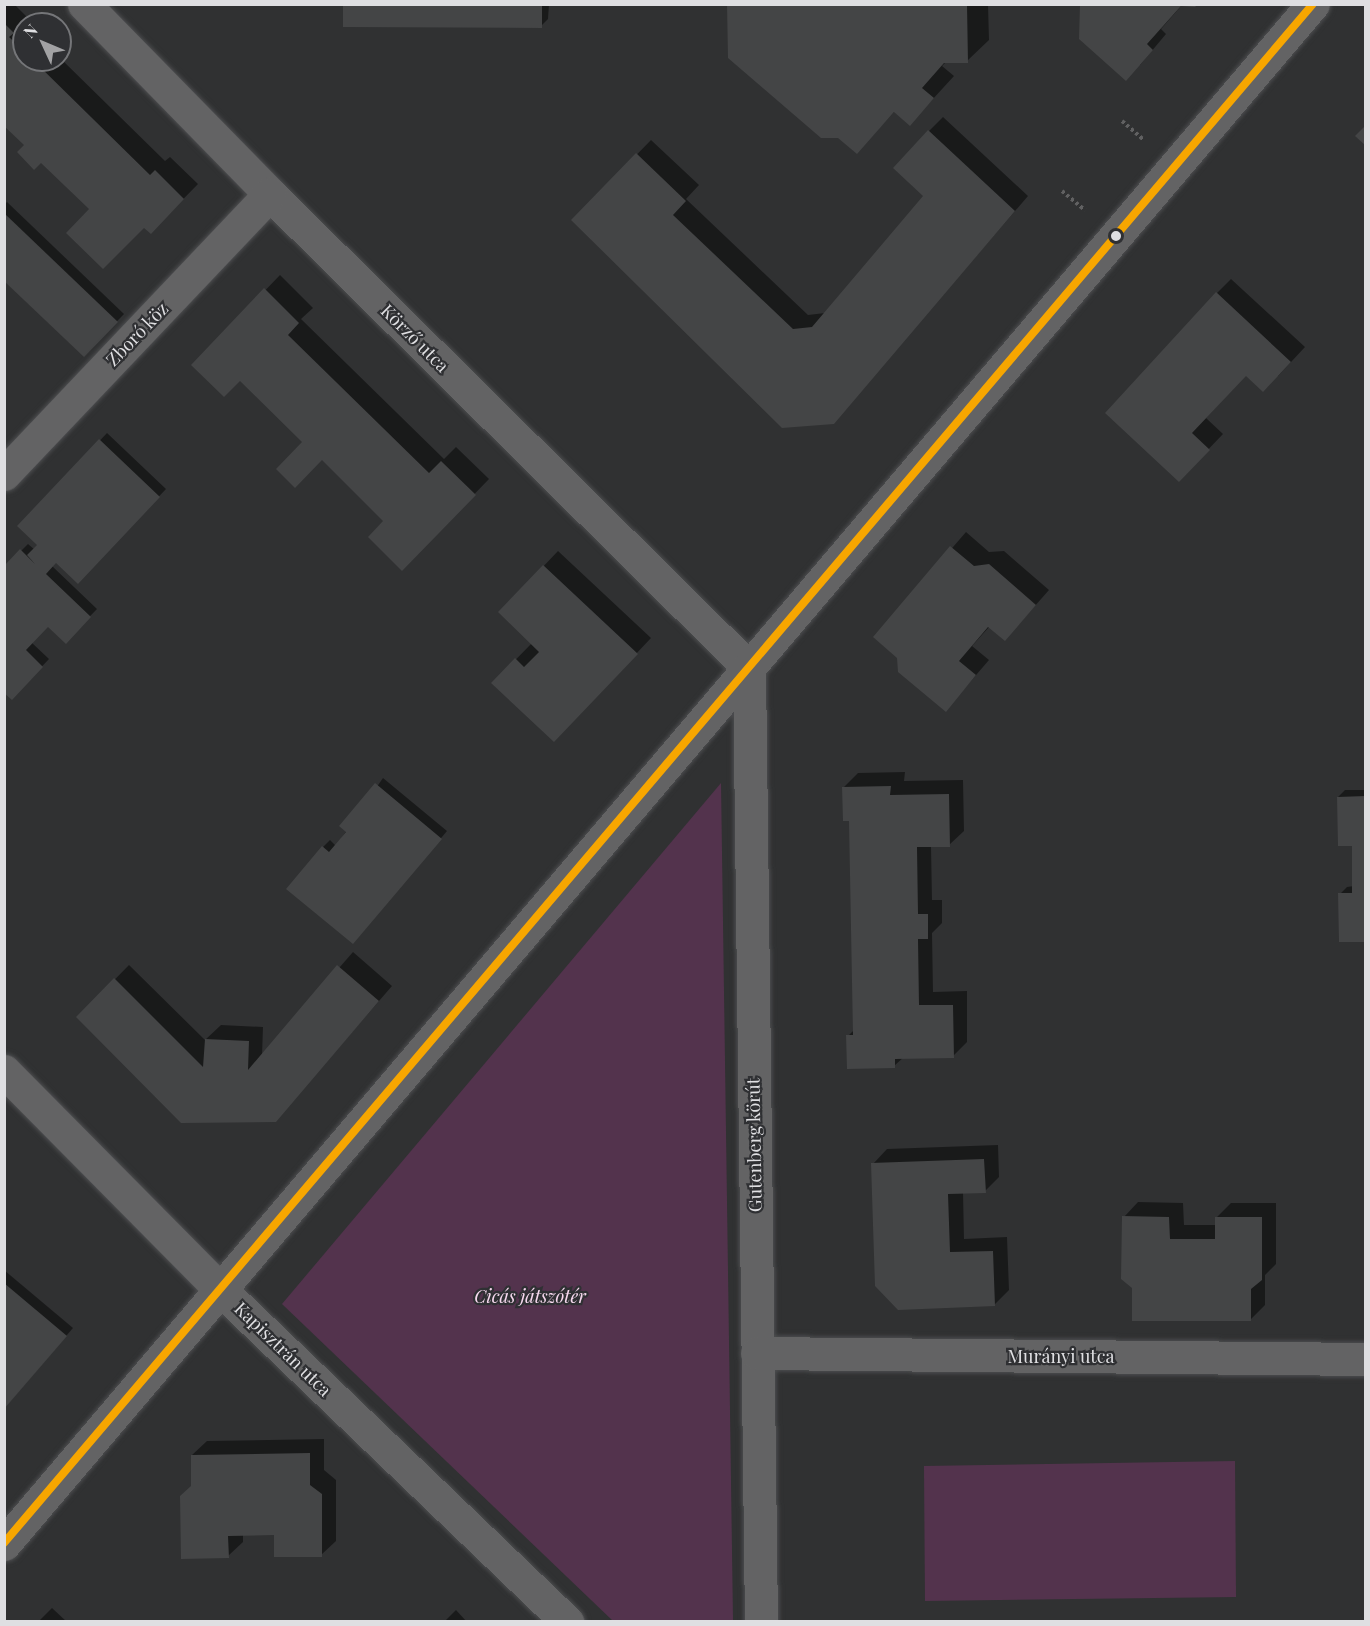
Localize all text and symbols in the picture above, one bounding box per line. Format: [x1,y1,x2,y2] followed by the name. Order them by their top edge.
[12,12,72,72] north arrow
[19,19,42,42] text: N
[1110,230,1122,242] unlabelled marker
[101,298,173,370] street label: Zboró köz
[377,300,453,376] street label: Körző utca
[742,1077,766,1213] street label: Gutenberg körút
[474,1285,586,1307] park label: Cicás játszótér
[230,1297,336,1401] street label: Kapisztrán utca
[1008,1345,1114,1367] street label: Murányi utca

